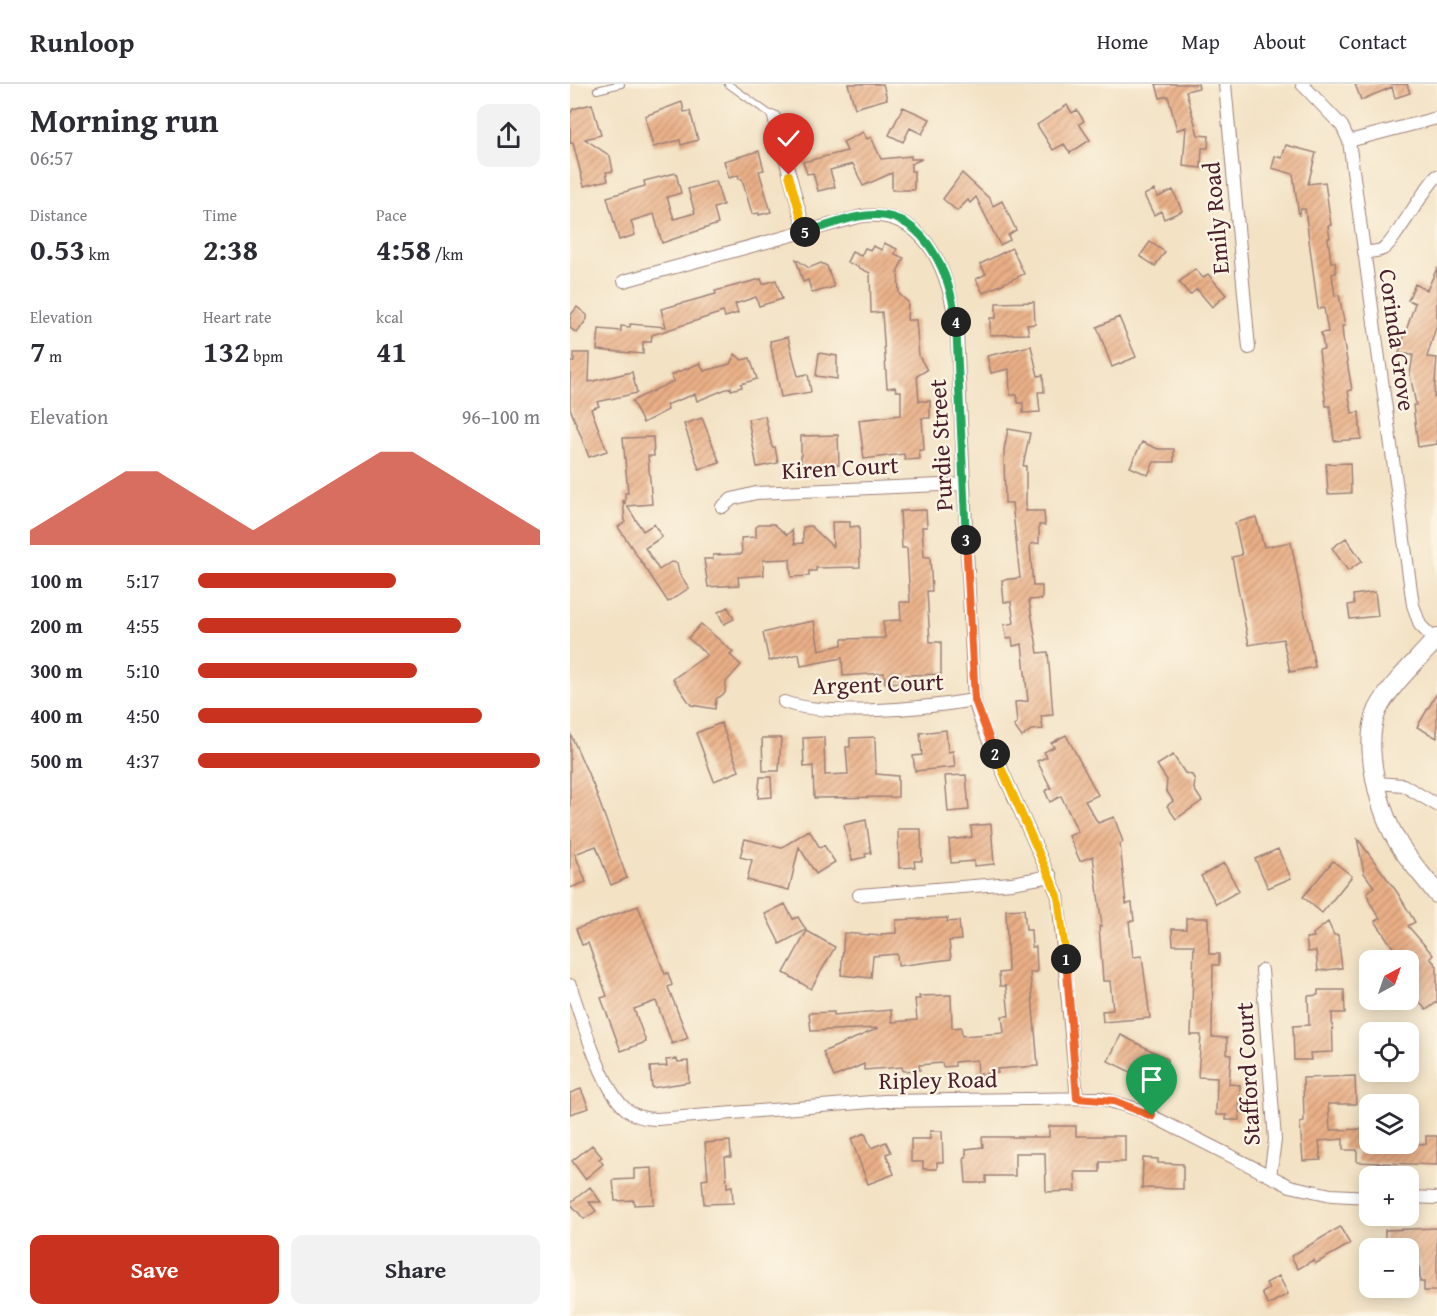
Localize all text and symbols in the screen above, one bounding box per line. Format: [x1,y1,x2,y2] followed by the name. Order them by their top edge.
[30,21,134,62] text: Runloop
[1097,26,1148,57] text: Home
[1181,26,1220,57] text: Map
[1253,26,1306,57] text: About
[1339,26,1407,57] text: Contact
[30,96,219,144] text: Morning run
[477,104,540,167] button: share
[763,113,814,175] pin
[772,122,805,155] icon: check
[30,143,73,172] text: 06:57
[1193,160,1238,276] street label: Emily Road
[30,203,87,227] text: Distance
[203,203,237,227] text: Time
[376,203,407,227] text: Pace
[790,217,820,247] pin: 5
[801,220,809,244] text: 5
[30,227,85,271] text: 0.53
[203,227,258,271] text: 2:38
[376,227,431,271] text: 4:58
[85,242,110,266] text: km
[431,242,463,266] text: /km
[1370,267,1425,413] street label: Corinda Grove
[30,305,93,329] text: Elevation
[203,305,272,329] text: Heart rate
[376,305,403,329] text: kcal
[941,307,971,337] pin: 4
[952,310,960,334] text: 4
[30,329,46,373] text: 7
[203,329,250,373] text: 132
[376,329,407,373] text: 41
[46,344,62,368] text: m
[250,344,283,368] text: bpm
[920,378,961,512] street label: Purdie Street
[30,402,108,431] text: Elevation
[462,402,540,431] text: 96–100 m
[781,447,900,488] street label: Kiren Court
[951,525,981,555] pin: 3
[962,528,970,552] text: 3
[30,566,83,595] text: 100 m
[126,566,160,595] text: 5:17
[30,611,83,640] text: 200 m
[126,611,160,640] text: 4:55
[30,656,83,685] text: 300 m
[126,656,160,685] text: 5:10
[812,664,945,703] street label: Argent Court
[30,701,83,730] text: 400 m
[126,701,160,730] text: 4:50
[980,739,1010,769] pin: 2
[991,742,999,766] text: 2
[30,746,83,775] text: 500 m
[126,746,160,775] text: 4:37
[1051,944,1081,974] pin: 1
[1062,947,1070,971] text: 1
[1359,950,1419,1010] north arrow
[1359,950,1419,1298] map controls
[1226,1001,1269,1147] street label: Stafford Court
[1359,1022,1419,1082] button: locate
[1126,1054,1177,1116] pin
[878,1061,998,1098] street label: Ripley Road
[1135,1063,1168,1096] icon: arrive
[1359,1094,1419,1154] button: layers
[1359,1166,1419,1226] button: +
[30,1235,279,1304] button: Save
[291,1235,540,1304] button: Share
[1359,1238,1419,1298] button: −

